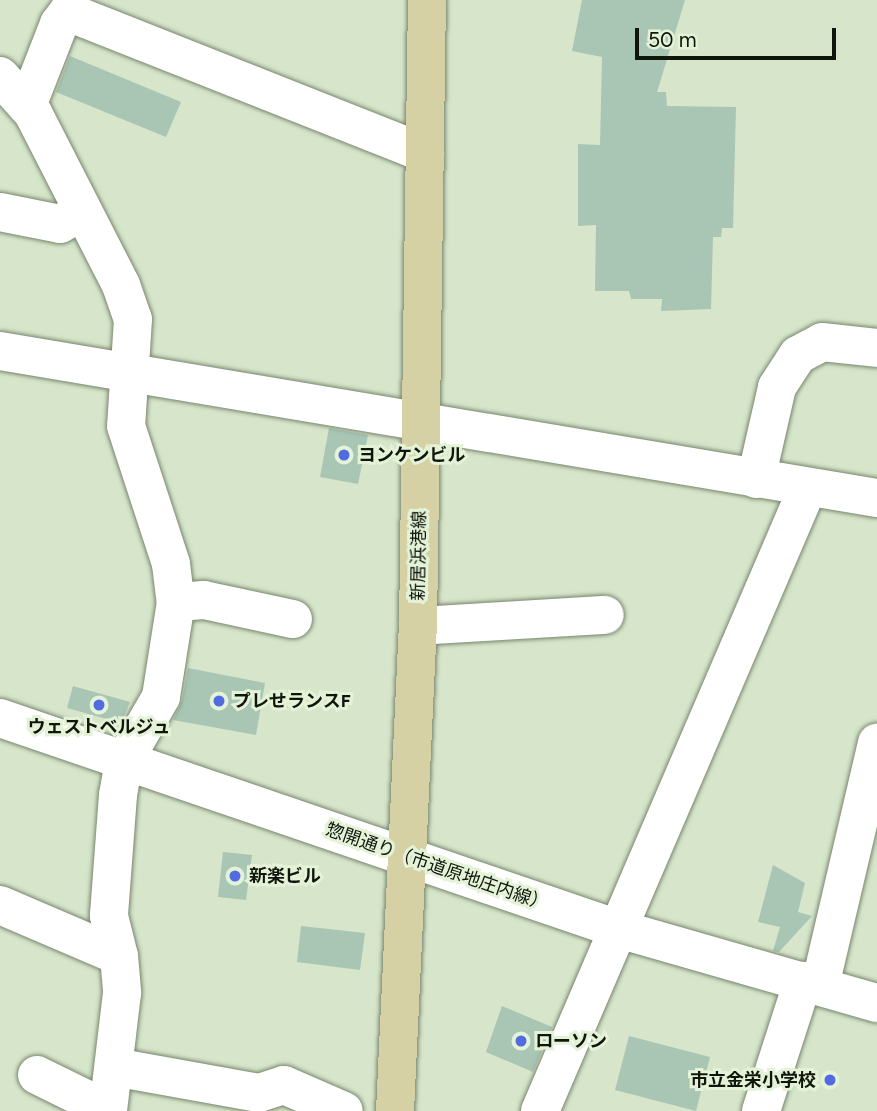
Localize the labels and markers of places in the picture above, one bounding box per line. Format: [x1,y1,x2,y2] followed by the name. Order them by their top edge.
[358,444,466,466] place label: ヨンケンビル
[336,447,352,463] marker: ヨンケンビル
[233,690,351,712] place label: プレせランスF
[211,693,227,709] marker: プレせランスF
[91,697,107,713] marker: ウェストベルジュ
[27,716,171,738] place label: ウェストベルジュ
[249,865,321,887] place label: 新楽ビル
[227,868,243,884] marker: 新楽ビル
[535,1030,607,1052] place label: ローソン
[513,1033,529,1049] marker: ローソン
[690,1069,816,1091] place label: 市立金栄小学校
[822,1072,838,1088] marker: 市立金栄小学校

